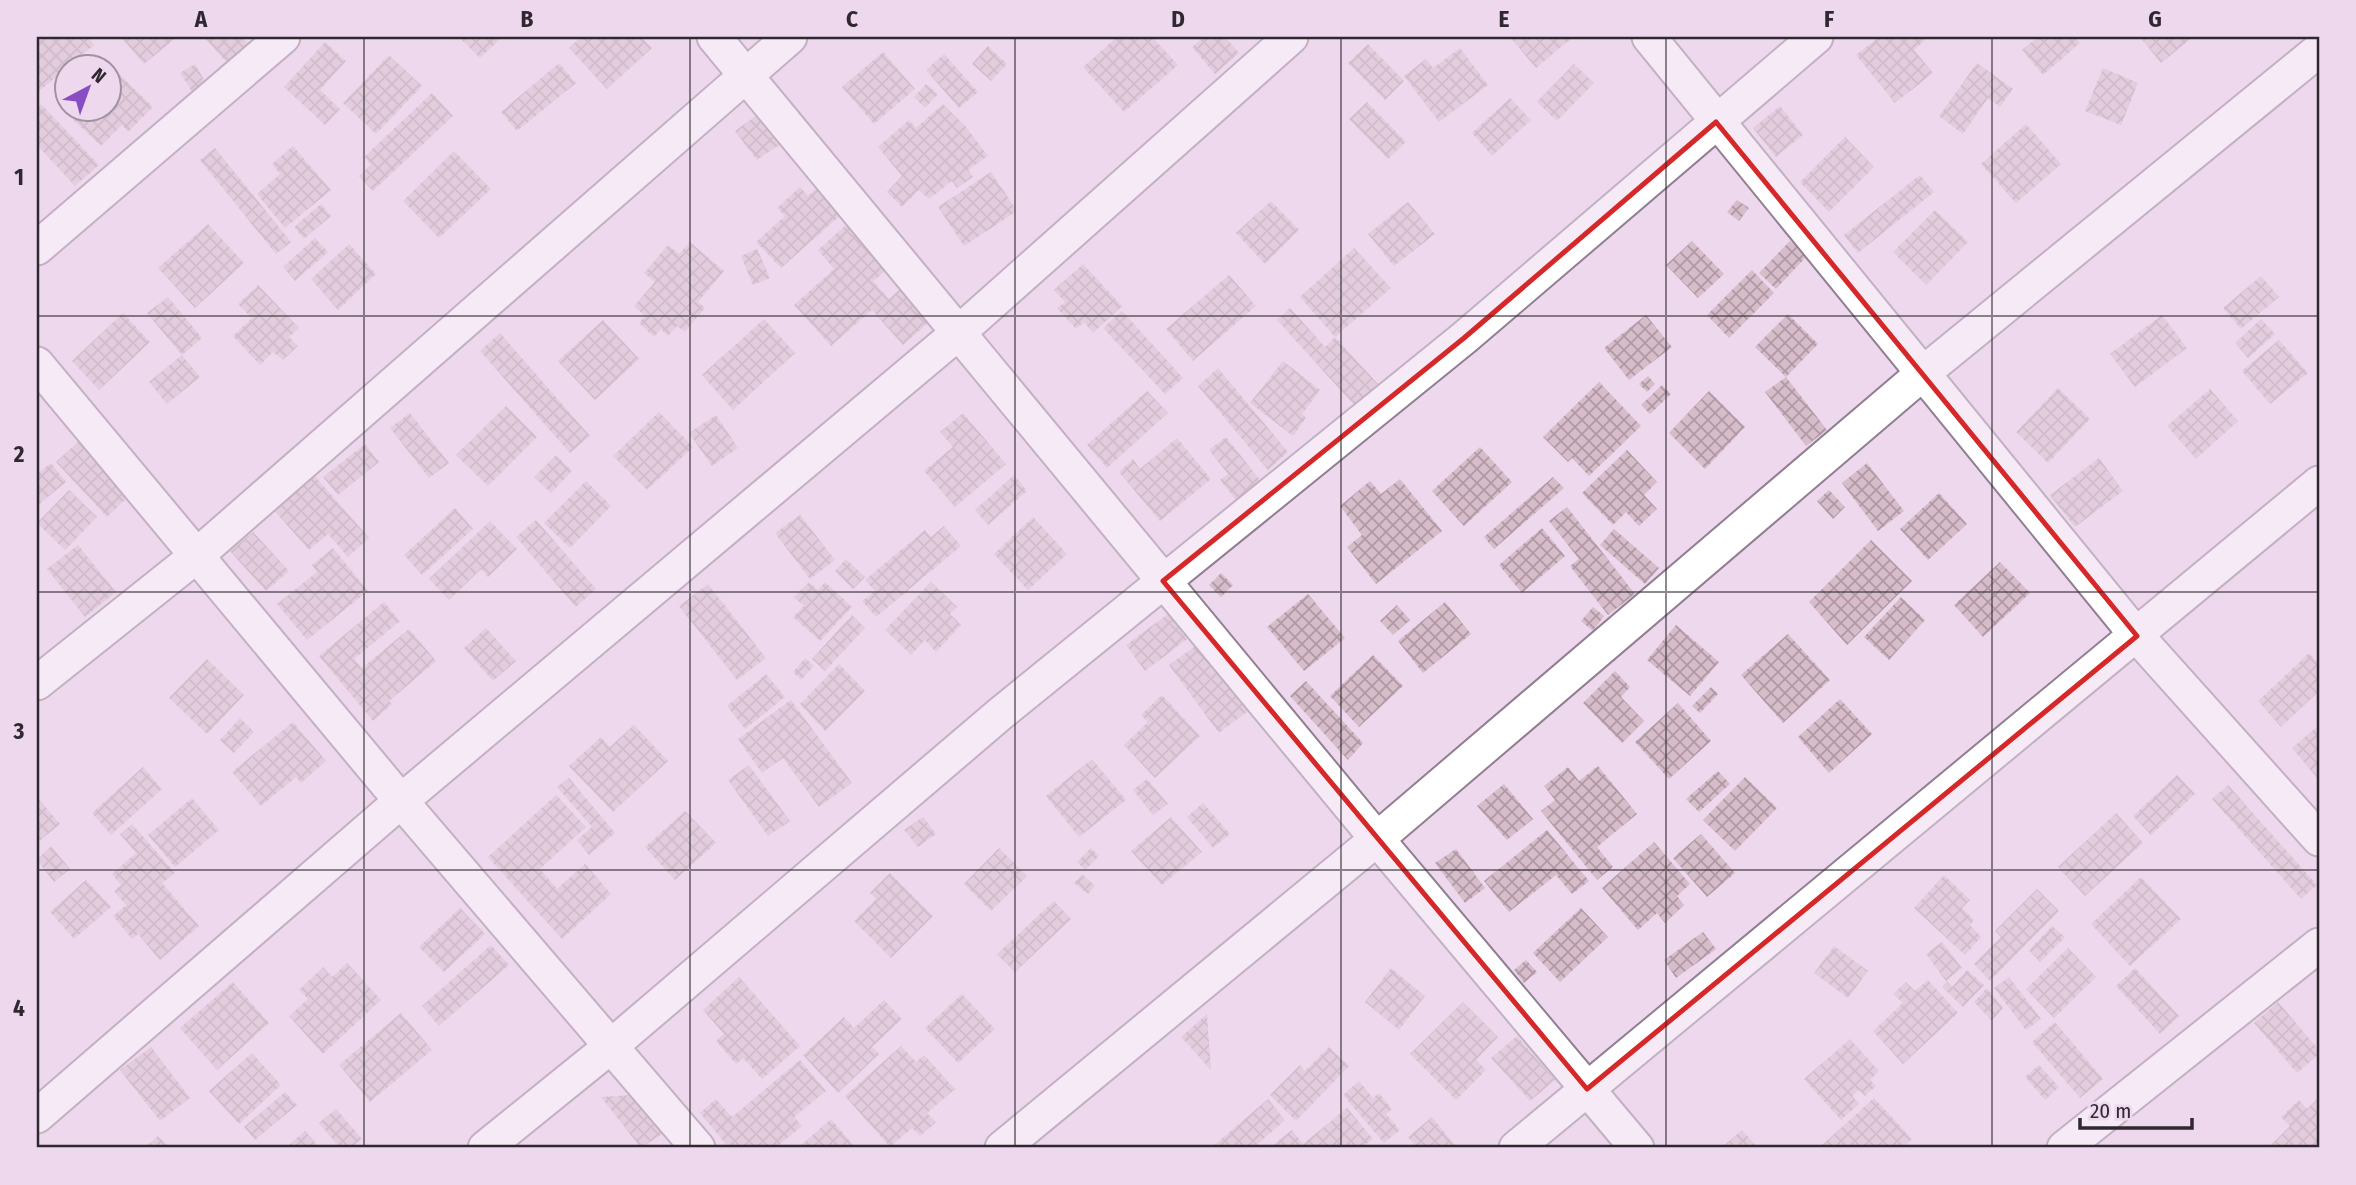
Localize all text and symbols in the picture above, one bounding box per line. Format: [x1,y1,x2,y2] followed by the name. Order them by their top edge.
[194,5,208,33] text: A
[521,5,534,33] text: B
[846,5,858,33] text: C
[1171,5,1185,33] text: D
[1499,5,1510,33] text: E
[1824,5,1834,33] text: F
[2148,5,2162,33] text: G
[52,52,122,122] north arrow
[87,63,111,88] text: N
[14,163,24,191] text: 1
[13,440,25,468] text: 2
[13,717,25,745] text: 3
[13,994,25,1022] text: 4
[2080,1087,2192,1131] scale bar
[2090,1098,2131,1124] text: 20 m

